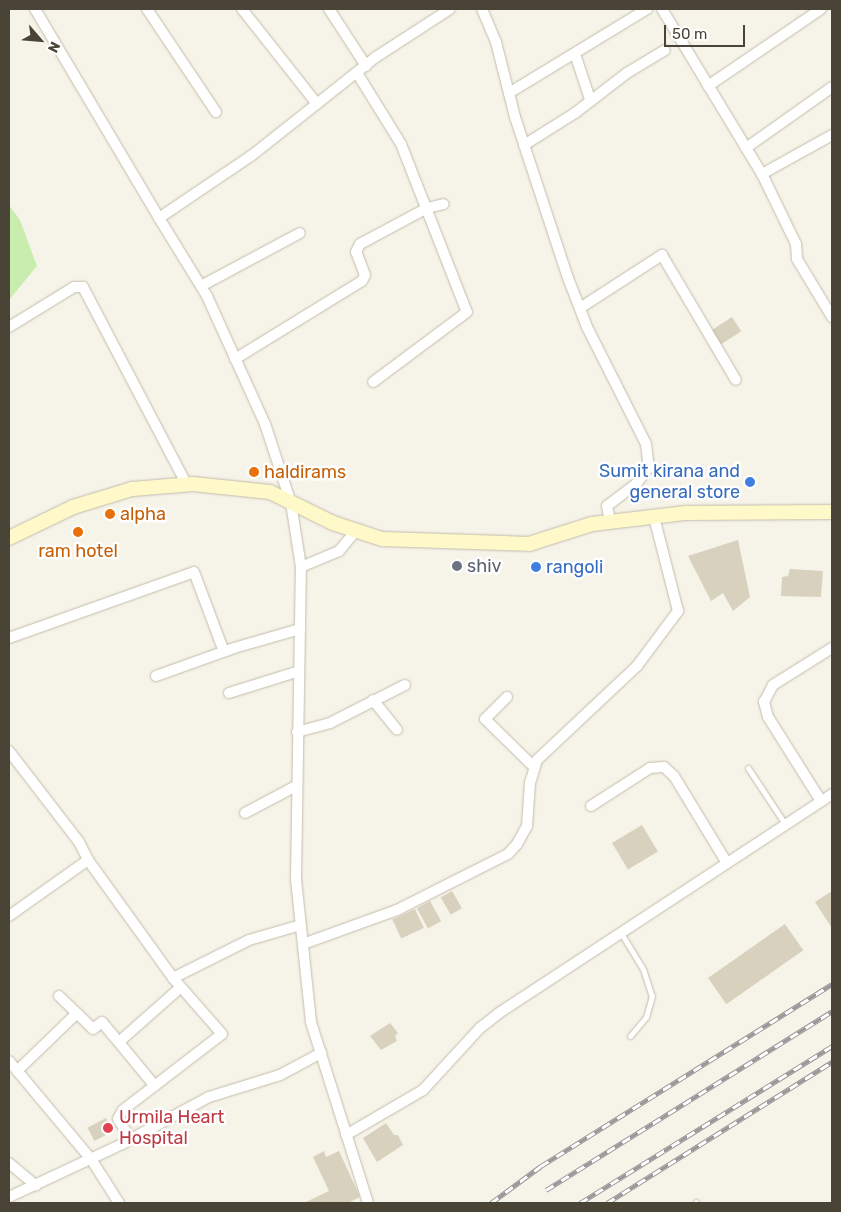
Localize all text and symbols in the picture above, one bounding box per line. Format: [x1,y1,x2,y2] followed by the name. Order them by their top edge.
[15,15,65,65] north arrow
[666,15,747,47] scale bar
[672,25,707,43] text: 50 m
[44,39,64,55] text: N
[264,461,346,483] place label: haldirams
[599,461,740,504] place label: Sumit kirana and general store
[248,466,260,478] marker: haldirams
[744,476,756,488] marker: Sumit kirana and general store
[120,503,166,525] place label: alpha
[104,508,116,520] marker: alpha
[72,526,84,538] marker: ram hotel
[38,540,118,562] place label: ram hotel
[467,555,501,577] place label: shiv
[546,556,603,578] place label: rangoli
[451,560,463,572] marker: shiv
[530,561,542,573] marker: rangoli
[119,1107,224,1150] place label: Urmila Heart Hospital
[101,1121,115,1135] marker: Urmila Heart Hospital

